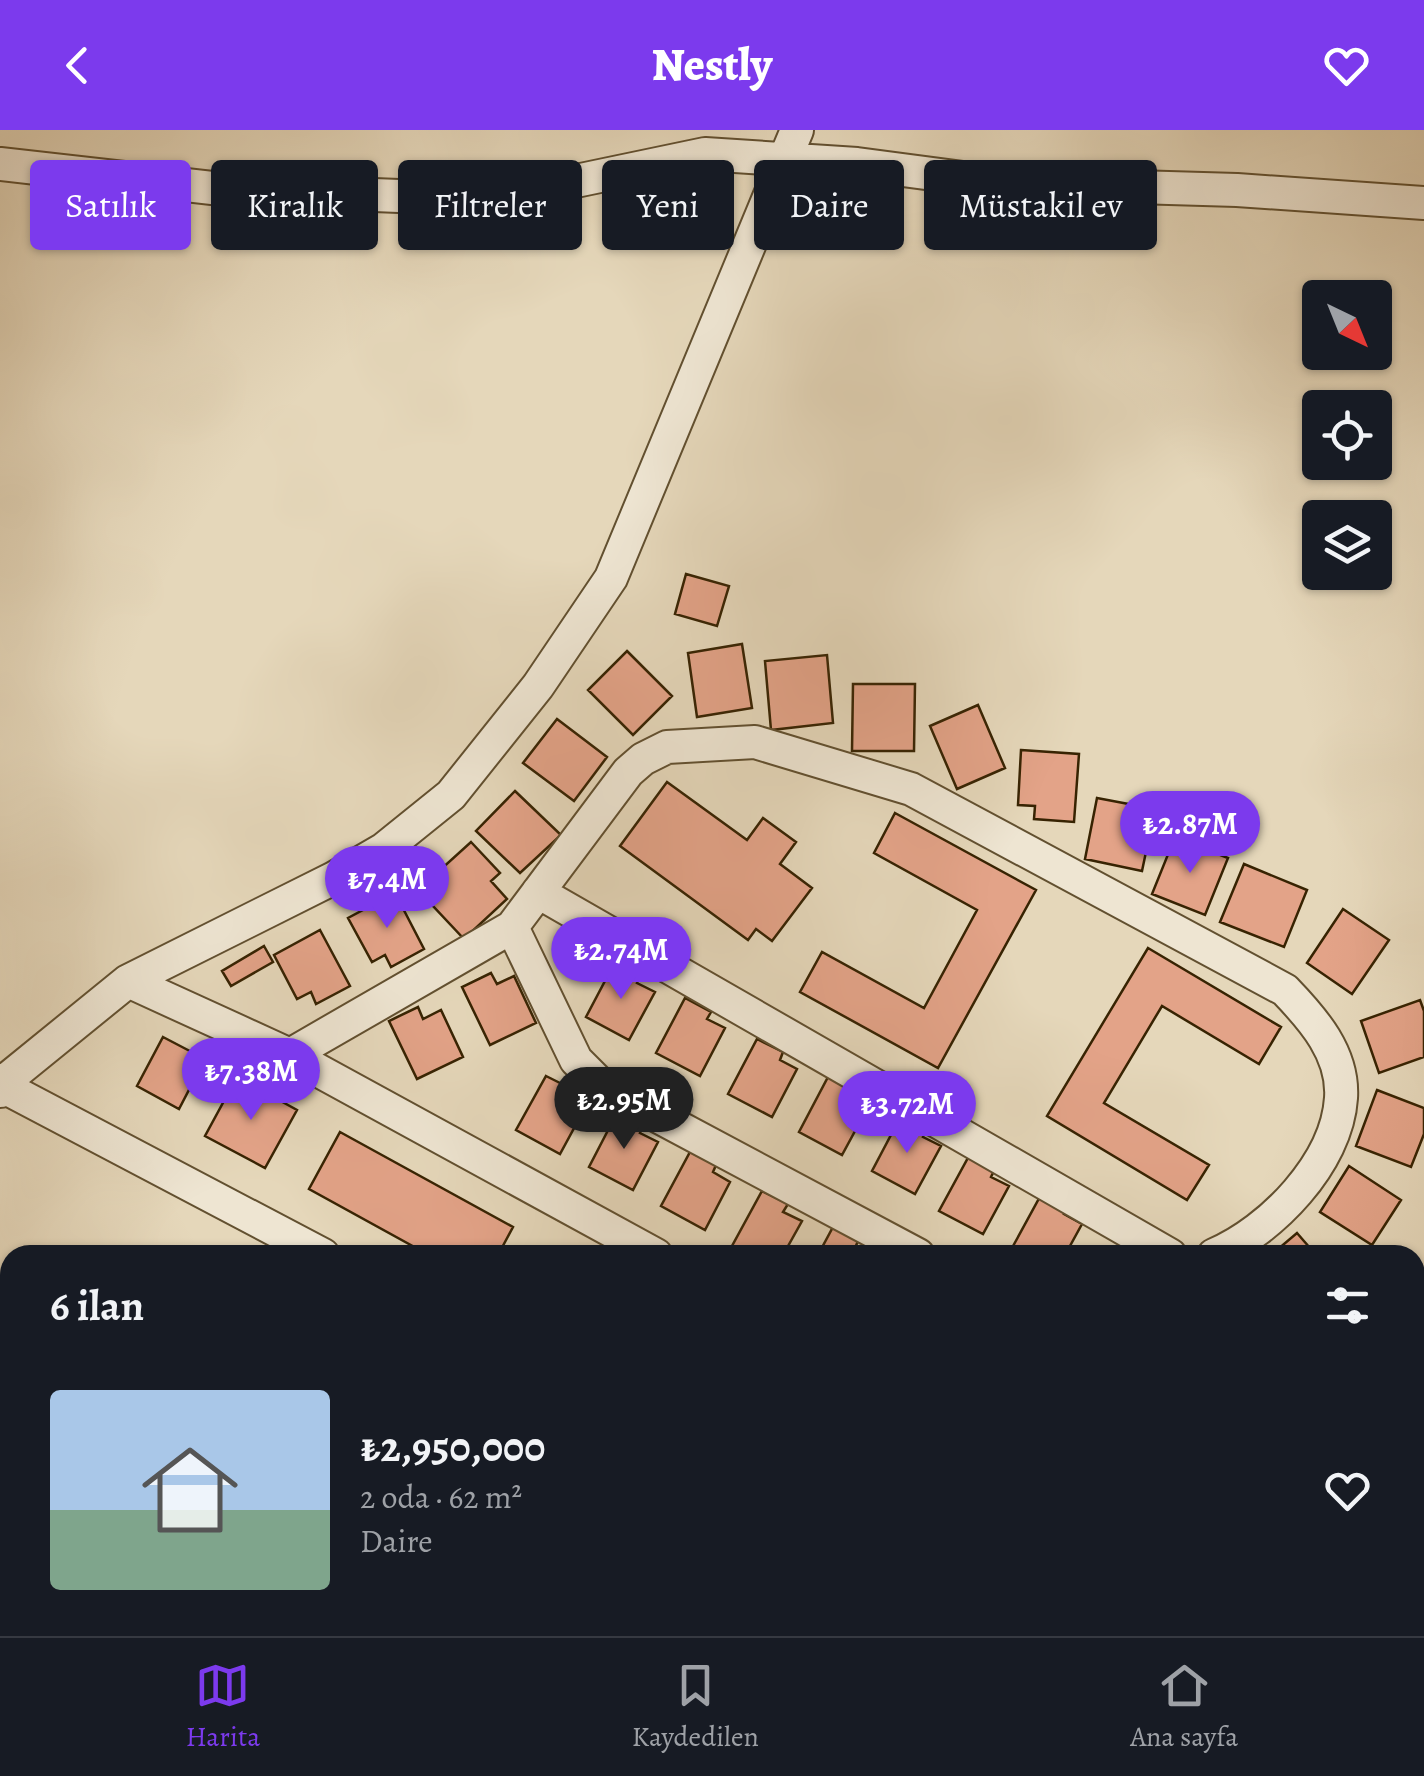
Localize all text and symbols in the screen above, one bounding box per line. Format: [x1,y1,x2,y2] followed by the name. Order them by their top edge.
[652,34,772,96] text: Nestly
[50,38,105,93] icon: back
[1319,38,1374,93] icon: heart
[30,160,191,250] chip: Satılık
[211,160,378,250] chip: Kiralık
[398,160,582,250] chip: Filtreler
[602,160,734,250] chip: Yeni
[754,160,904,250] chip: Daire
[924,160,1157,250] chip: Müstakil ev
[1302,280,1392,370] north arrow
[1302,280,1392,590] map controls
[1302,390,1392,480] button: locate
[1302,500,1392,590] button: layers
[1109,791,1271,876] pin: ₺2.87M
[1142,801,1238,845] text: ₺2.87M
[317,846,457,931] pin: ₺7.4M
[347,856,427,900] text: ₺7.4M
[540,917,702,1002] pin: ₺2.74M
[573,927,669,971] text: ₺2.74M
[170,1038,332,1123] pin: ₺7.38M
[204,1048,298,1092] text: ₺7.38M
[543,1067,705,1152] pin: ₺2.95M
[826,1071,988,1156] pin: ₺3.72M
[576,1077,672,1121] text: ₺2.95M
[860,1081,954,1125] text: ₺3.72M
[50,1277,144,1334] text: 6 ilan
[1320,1278,1375,1333] icon: filters
[360,1418,545,1475] text: ₺2,950,000
[130,1430,250,1550] icon: home
[1320,1463,1375,1518] icon: heart
[360,1475,522,1519] text: 2 oda · 62 m²
[360,1519,433,1563] text: Daire
[186,1658,260,1756] tab: Harita
[632,1658,759,1756] tab: Kaydedilen
[1130,1658,1238,1756] tab: Ana sayfa

